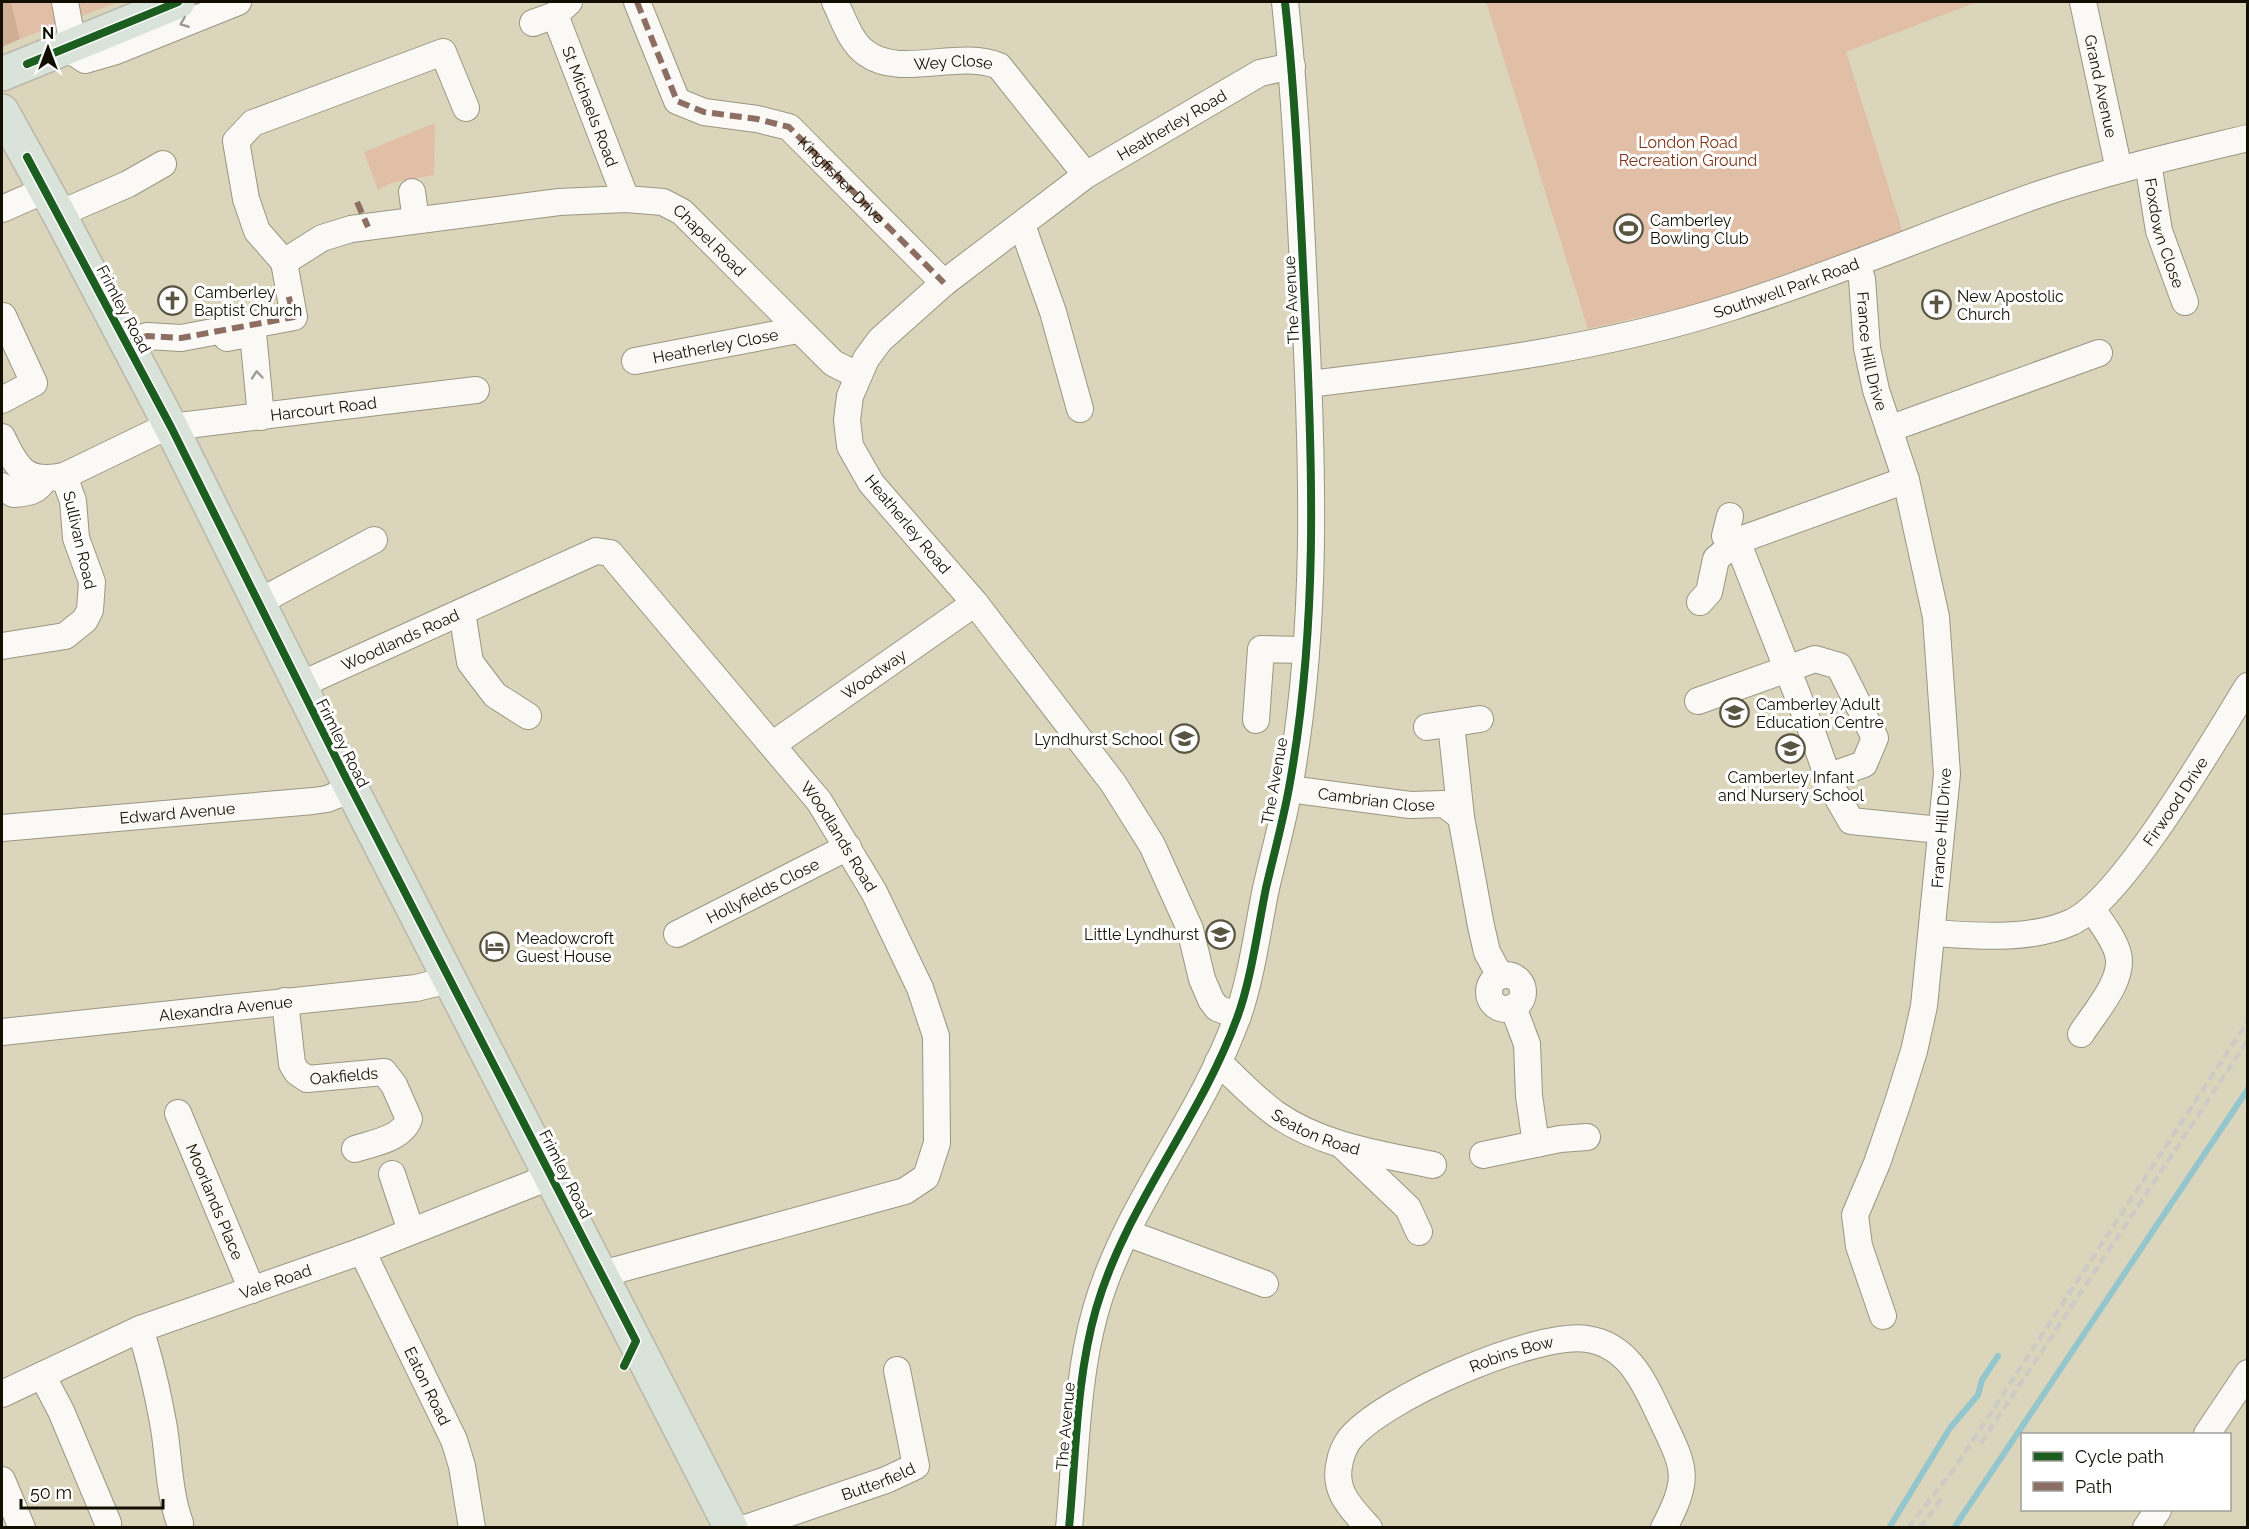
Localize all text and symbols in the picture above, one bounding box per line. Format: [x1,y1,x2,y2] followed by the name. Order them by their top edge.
[179,16,190,28] one-way arrow
[18,18,78,78] north arrow
[42,24,54,43] text: N
[2080,33,2121,139] street label: Grand Avenue
[558,44,622,170] street label: St Michaels Road
[913,51,995,74] street label: Wey Close
[1114,86,1230,165] street label: Heatherley Road
[794,133,889,228] street label: Kingfisher Drive
[1619,133,1757,170] park label: London Road Recreation Ground
[2141,177,2188,291] street label: Foxdown Close
[670,200,750,280] street label: Chapel Road
[1650,211,1749,248] place label: Camberley Bowling Club
[1613,213,1645,245] sports icon: Camberley Bowling Club
[1711,254,1862,322] street label: Southwell Park Road
[1280,255,1303,345] street label: The Avenue
[92,262,155,356] street label: Frimley Road
[194,283,302,320] place label: Camberley Baptist Church
[157,285,189,317] church icon: Camberley Baptist Church
[1957,287,2064,324] place label: New Apostolic Church
[1920,289,1952,321] church icon: New Apostolic Church
[1853,291,1891,413] street label: France Hill Drive
[651,325,780,367] street label: Heatherley Close
[251,370,264,380] one-way arrow
[269,393,378,425] street label: Harcourt Road
[861,471,955,578] street label: Heatherley Road
[59,489,100,591] street label: Sullivan Road
[339,605,462,675] street label: Woodlands Road
[838,645,910,704] street label: Woodway
[1756,695,1884,732] place label: Camberley Adult Education Centre
[312,696,373,791] street label: Frimley Road
[1719,697,1751,729] school or university icon: Camberley Adult Education Centre
[1168,723,1200,755] school or university icon: Lyndhurst School
[1034,730,1164,749] place label: Lyndhurst School
[1775,733,1807,765] school or university icon: Camberley Infant and Nursery School
[1257,736,1292,826] street label: The Avenue
[2139,754,2212,850] street label: Firwood Drive
[1928,767,1955,889] street label: France Hill Drive
[1718,768,1865,805] place label: Camberley Infant and Nursery School
[797,778,881,895] street label: Woodlands Road
[1317,784,1435,815] street label: Cambrian Close
[119,799,236,828] street label: Edward Avenue
[703,854,822,927] street label: Hollyfields Close
[1204,918,1236,950] school or university icon: Little Lyndhurst
[1084,925,1200,944] place label: Little Lyndhurst
[516,929,615,966] place label: Meadowcroft Guest House
[479,931,511,963] hotel icon: Meadowcroft Guest House
[158,992,294,1025] street label: Alexandra Avenue
[309,1064,379,1089] street label: Oakfields
[1268,1105,1362,1159] street label: Seaton Road
[535,1127,596,1222] street label: Frimley Road
[182,1141,247,1263] street label: Moorlands Place
[237,1261,314,1303] street label: Vale Road
[1467,1332,1555,1376] street label: Robins Bow
[400,1344,454,1428] street label: Eaton Road
[1052,1381,1079,1471] street label: The Avenue
[2021,1433,2231,1511] legend
[2075,1446,2164,1467] text: Cycle path
[839,1459,918,1505] street label: Butterfield
[21,1472,164,1510] scale bar
[2075,1476,2112,1497] text: Path
[30,1482,72,1503] text: 50 m

